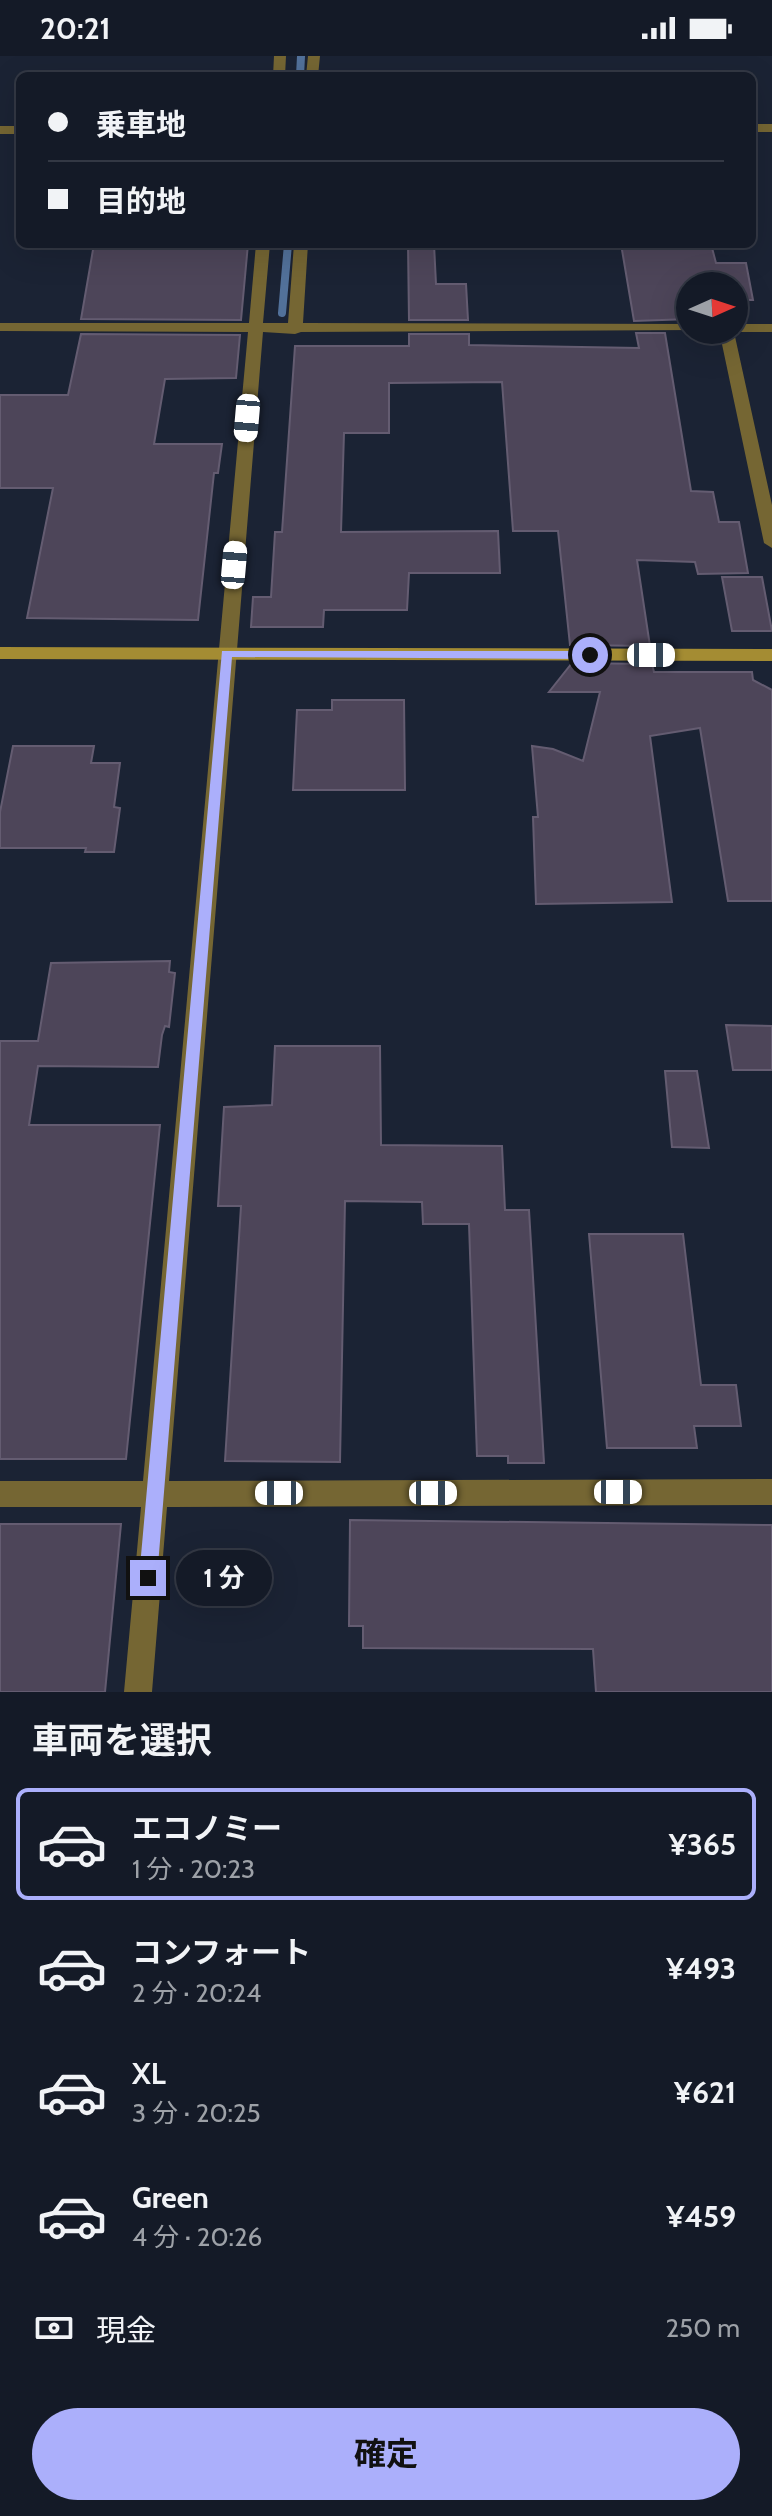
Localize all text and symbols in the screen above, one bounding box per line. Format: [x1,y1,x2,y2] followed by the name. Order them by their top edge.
[40,10,111,47] text: 20:21
[96,106,186,143] text: 乗車地
[96,183,186,220] text: 目的地
[676,272,748,344] north arrow
[676,272,748,344] map controls
[233,393,261,443] car
[220,540,248,590] car
[572,637,608,673] route start
[627,643,675,667] car
[594,1480,642,1504] car
[255,1481,303,1505] car
[409,1481,457,1505] car
[176,1550,272,1606] callout: 1 分
[130,1560,166,1596] route end
[203,1562,245,1594] text: 1 分
[32,1718,212,1762] text: 車両を選択
[36,1808,108,1880] icon: car
[132,1810,282,1847] text: エコノミー
[669,1826,736,1863] text: ¥365
[132,1853,255,1885] text: 1 分 · 20:23
[36,1932,108,2004] icon: car
[132,1934,311,1971] text: コンフォート
[666,1950,736,1987] text: ¥493
[132,1977,261,2009] text: 2 分 · 20:24
[132,2055,166,2092] text: XL
[36,2056,108,2128] icon: car
[674,2074,736,2111] text: ¥621
[132,2097,261,2129] text: 3 分 · 20:25
[132,2179,209,2216] text: Green
[36,2180,108,2252] icon: car
[666,2198,736,2235] text: ¥459
[132,2221,262,2253] text: 4 分 · 20:26
[32,2306,76,2350] icon: cash
[96,2312,156,2349] text: 現金
[666,2312,740,2344] text: 250 m
[32,2408,740,2500] button: 確定

